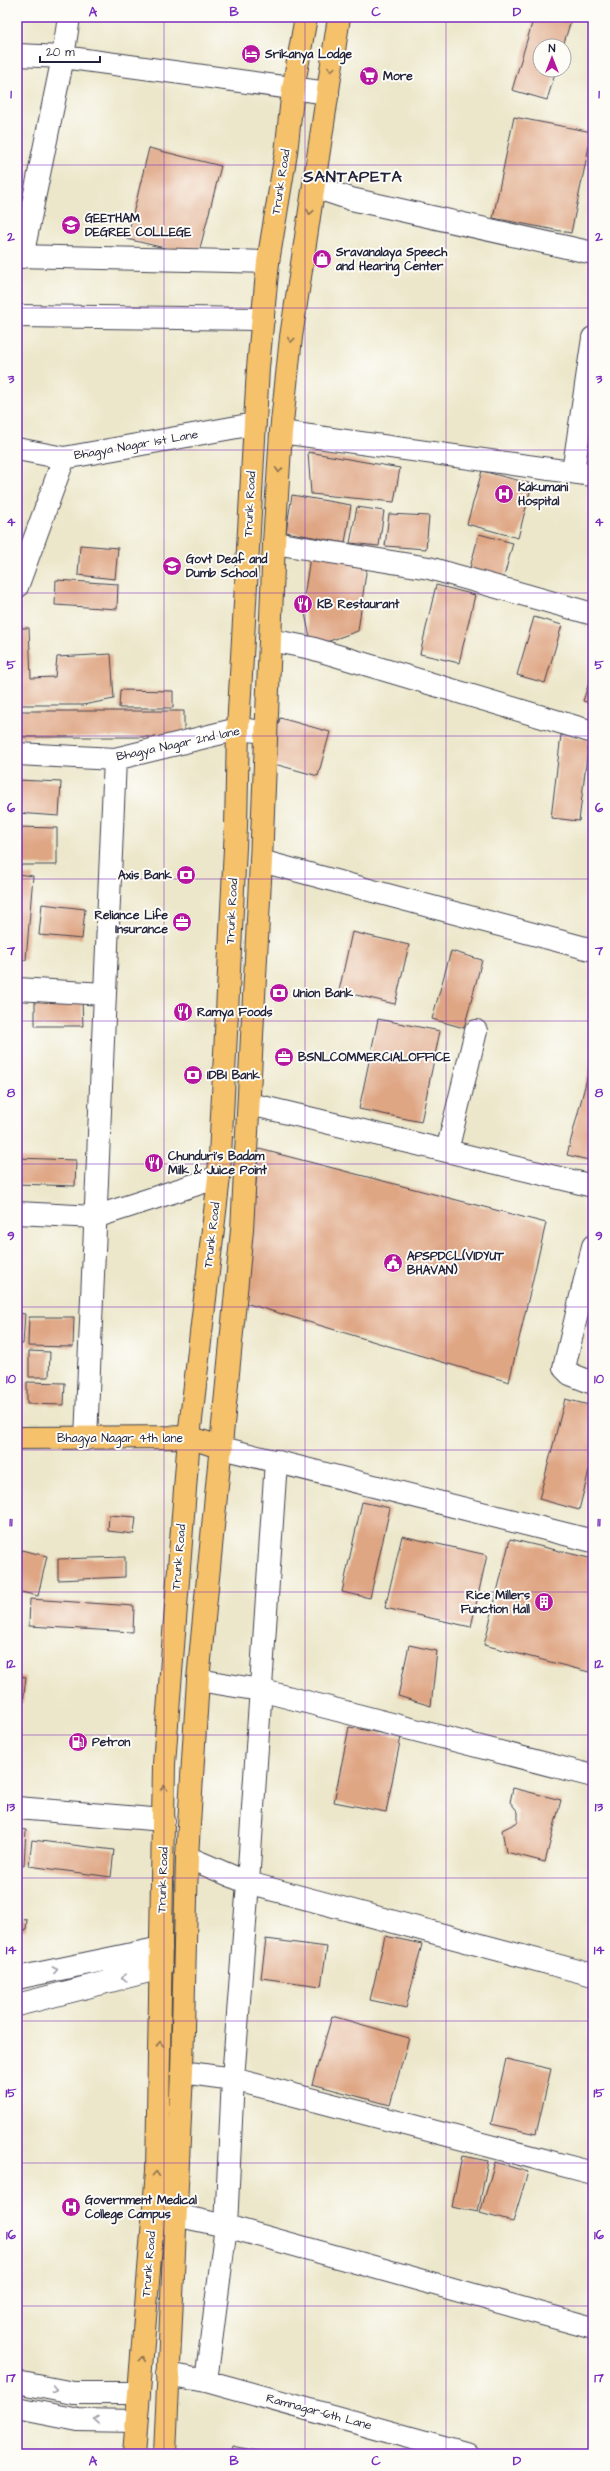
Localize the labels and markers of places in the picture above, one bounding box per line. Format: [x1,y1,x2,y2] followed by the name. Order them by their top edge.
[240,43,262,65] hotel icon: Srikanya Lodge
[264,46,353,65] place label: Srikanya Lodge
[358,65,380,87] supermarket icon: More
[383,68,413,85] place label: More
[85,210,192,241] place label: GEETHAM DEGREE COLLEGE
[60,214,82,236] school or university icon: GEETHAM DEGREE COLLEGE
[335,244,448,277] place label: Sravanalaya Speech and Hearing Center
[311,248,333,270] shop icon: Sravanalaya Speech and Hearing Center
[518,479,568,511] place label: Kakumani Hospital
[493,483,515,505] hospital icon: Kakumani Hospital
[186,551,268,582] place label: Govt Deaf and Dumb School
[161,555,183,577] school or university icon: Govt Deaf and Dumb School
[292,593,314,615] restaurant icon: KB Restaurant
[317,596,399,613] place label: KB Restaurant
[175,864,197,886] bank icon: Axis Bank
[118,867,173,884] place label: Axis Bank
[95,907,169,938] place label: Reliance Life Insurance
[171,911,193,933] office icon: Reliance Life Insurance
[268,982,290,1004] bank icon: Union Bank
[292,985,354,1002] place label: Union Bank
[172,1001,194,1023] restaurant icon: Ramya Foods
[197,1004,272,1022] place label: Ramya Foods
[273,1046,295,1068] office icon: BSNLCOMMERCIALOFFICE
[298,1049,451,1066] place label: BSNLCOMMERCIALOFFICE
[182,1064,204,1086] bank icon: IDBI Bank
[207,1067,260,1084] place label: IDBI Bank
[168,1148,267,1179] place label: Chunduri's Badam Milk & Juice Point
[143,1152,165,1174] restaurant icon: Chunduri's Badam Milk & Juice Point
[407,1248,504,1279] place label: APSPDCL(VIDYUT BHAVAN)
[382,1252,404,1274] public building icon: APSPDCL(VIDYUT BHAVAN)
[461,1587,530,1618] place label: Rice Millers Function Hall
[533,1591,555,1613] building icon: Rice Millers Function Hall
[67,1731,89,1753] fuel station icon: Petron
[92,1734,130,1751] place label: Petron
[85,2192,197,2225] place label: Government Medical College Campus
[60,2196,82,2218] hospital icon: Government Medical College Campus

